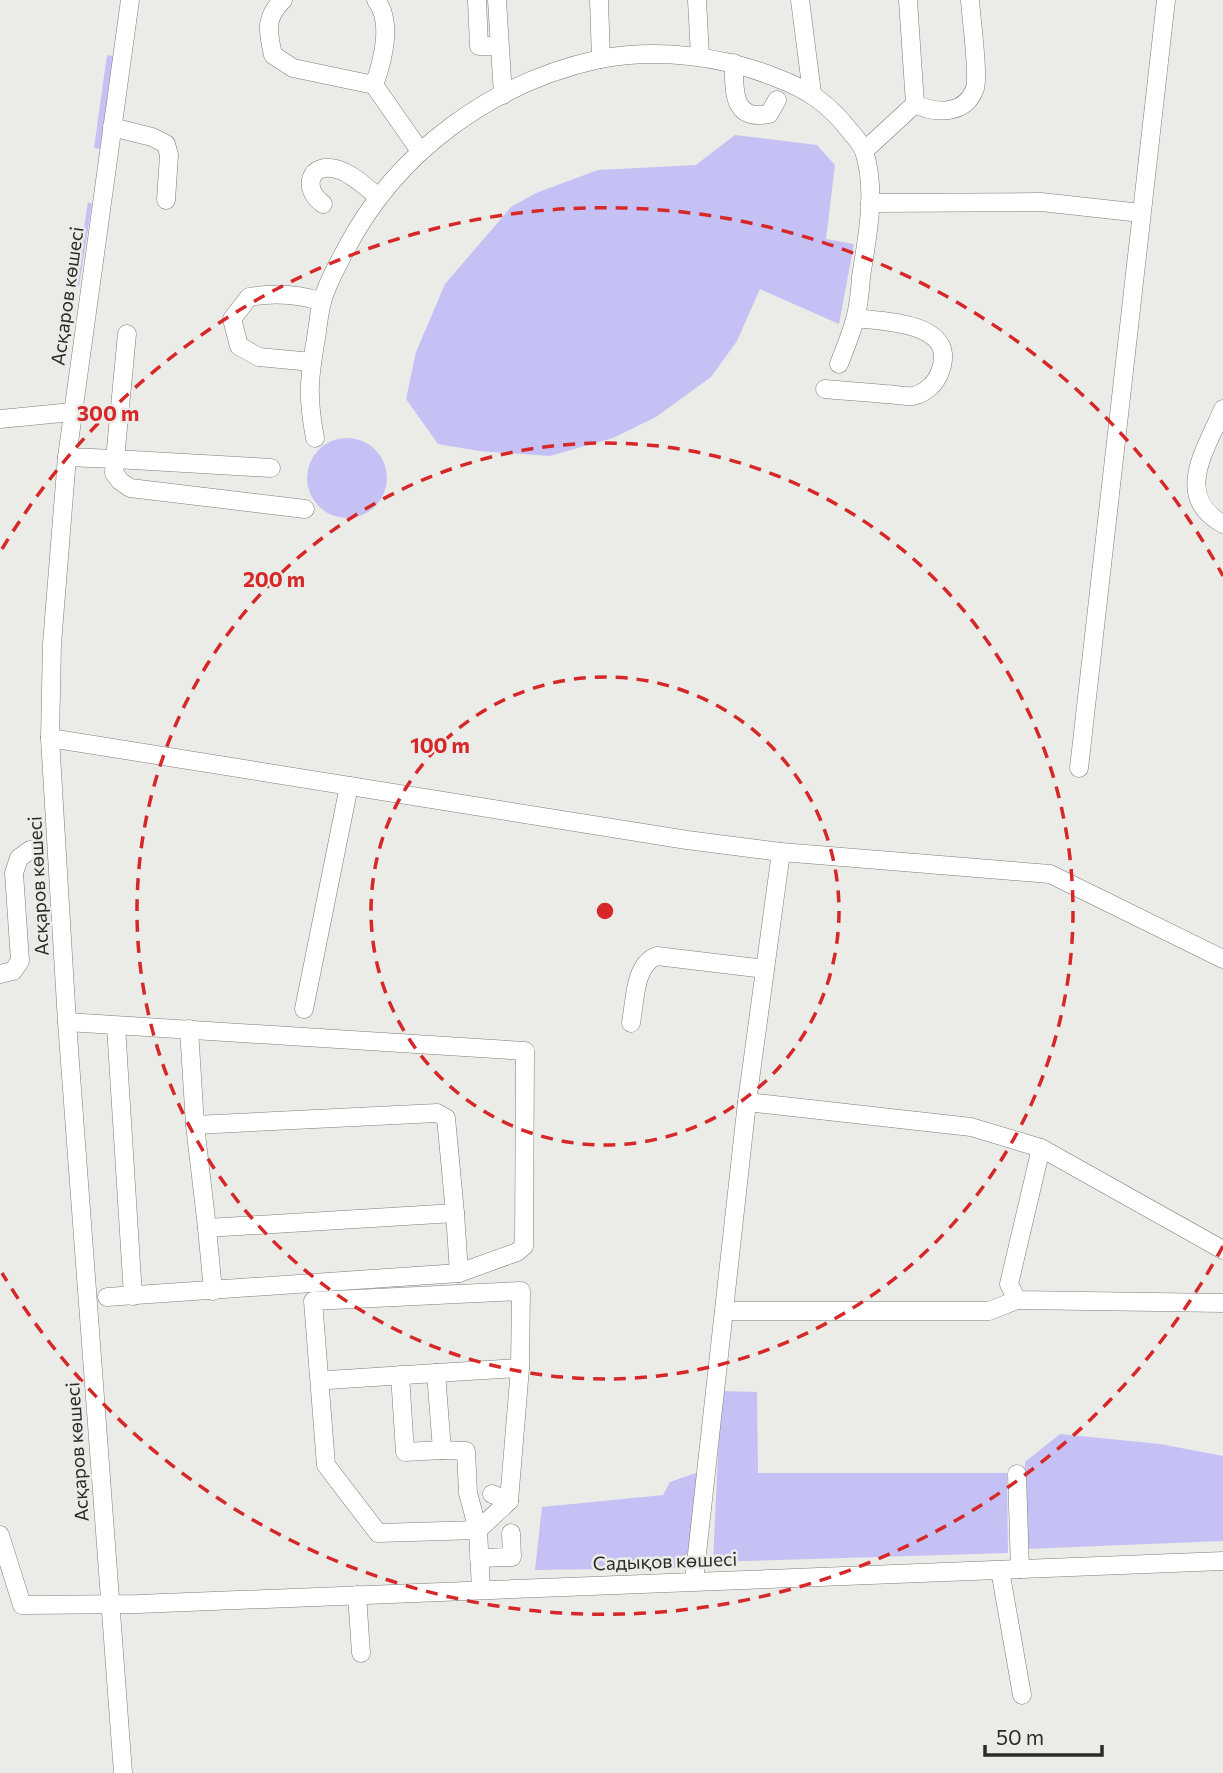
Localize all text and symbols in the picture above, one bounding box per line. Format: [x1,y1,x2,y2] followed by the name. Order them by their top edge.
[45,225,88,367] street label: Асқаров көшесі
[77,400,139,425] text: 300 m
[243,566,305,591] text: 200 m
[410,732,470,757] text: 100 m
[22,816,53,957] street label: Асқаров көшесі
[593,899,617,923] centre of rings
[60,1381,93,1523] street label: Асқаров көшесі
[592,1546,738,1575] street label: Садықов көшесі
[985,1714,1102,1758] scale bar
[996,1724,1044,1749] text: 50 m

